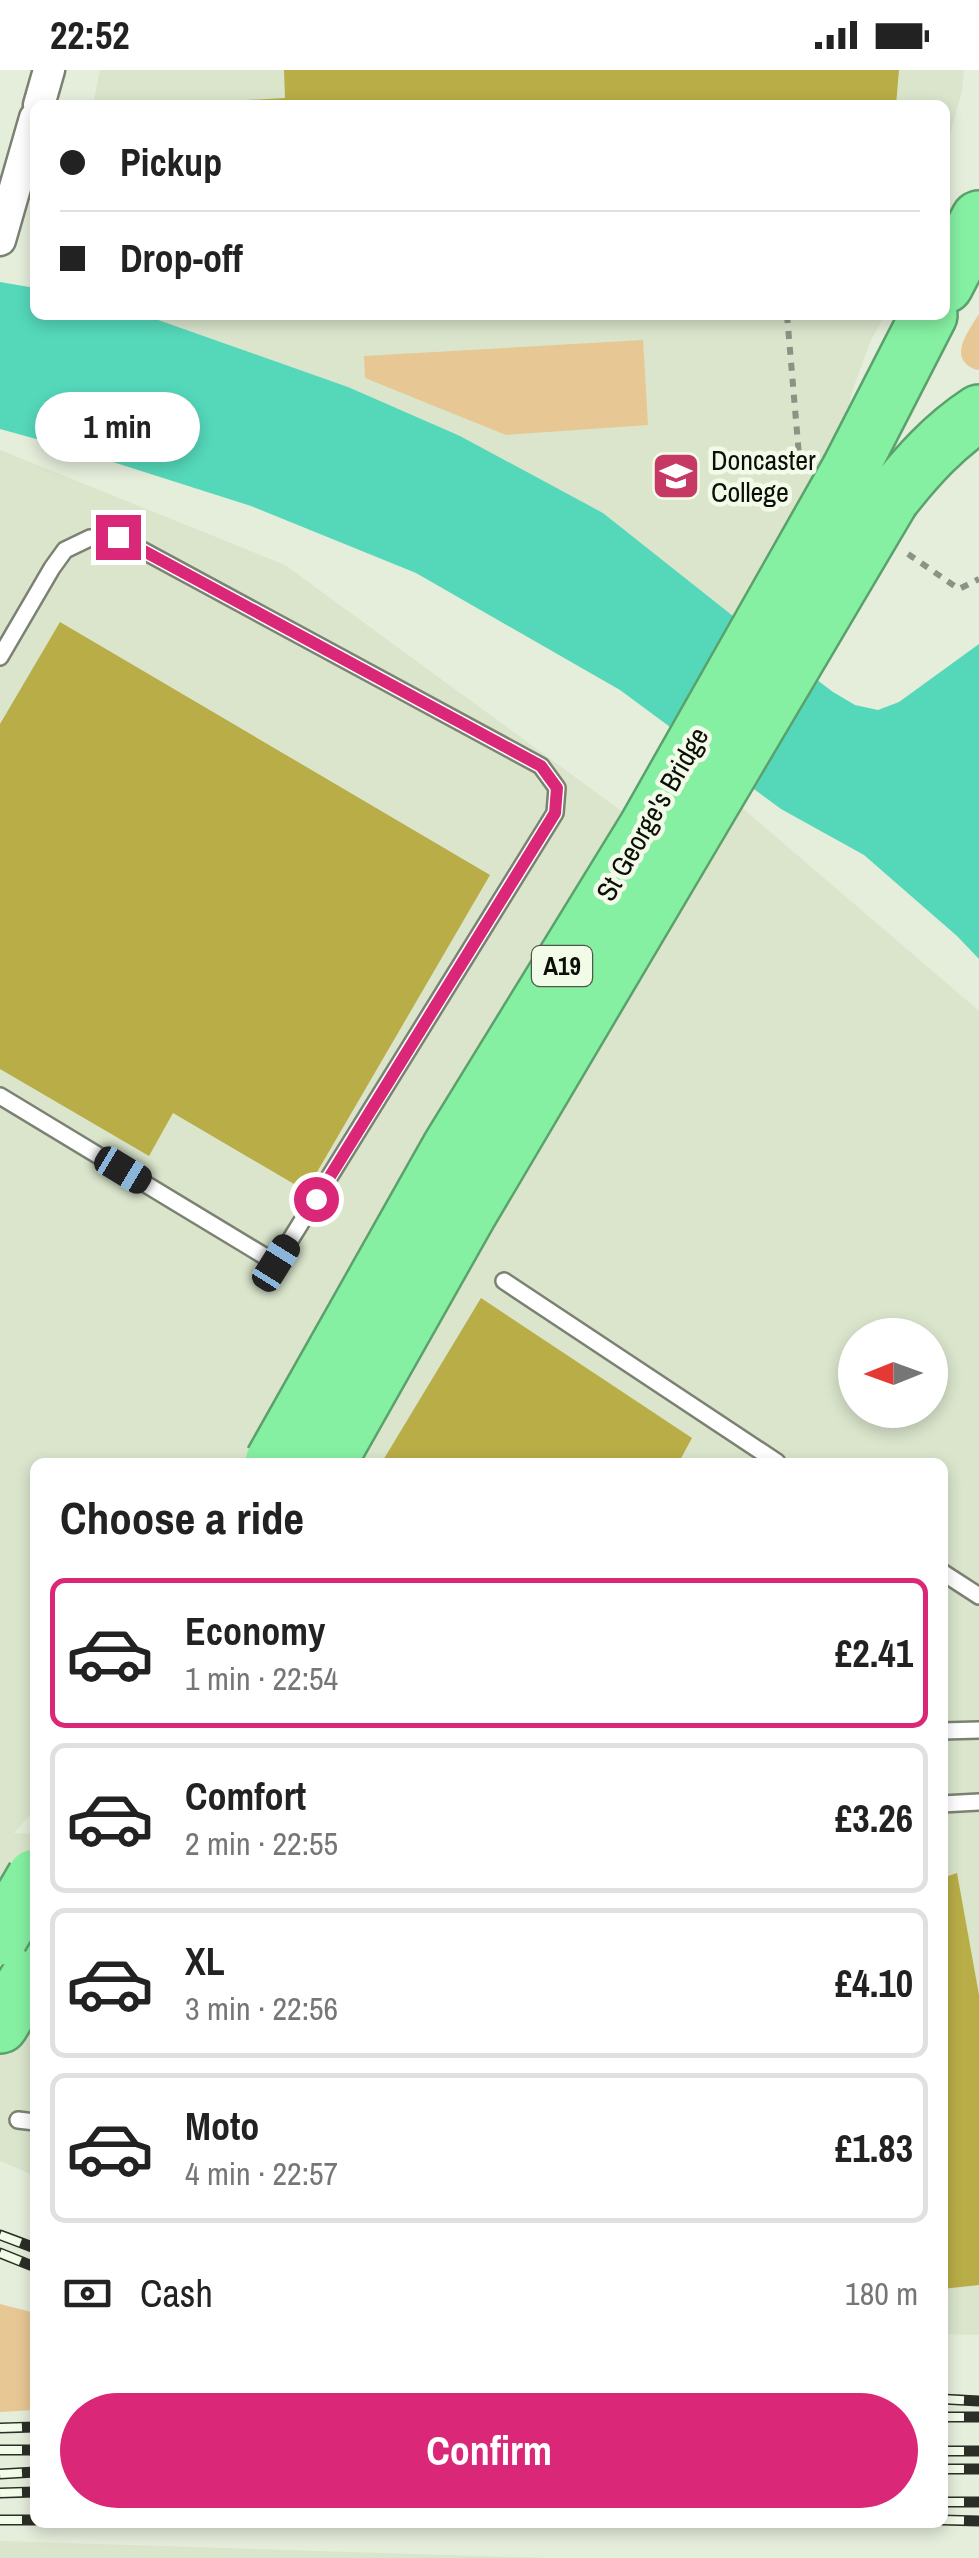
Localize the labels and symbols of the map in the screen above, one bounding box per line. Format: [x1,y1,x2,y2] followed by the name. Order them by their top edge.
[36,392,200,462] callout: 1 min
[711,441,816,511] place label: Doncaster College
[650,450,702,502] school or university icon: Doncaster College
[96,515,141,560] route end
[587,720,717,908] street label: St George's Bridge
[532,946,592,986] road number: A19
[90,1142,156,1198] car
[294,1177,339,1222] route start
[247,1230,305,1296] car
[838,1318,948,1428] north arrow

